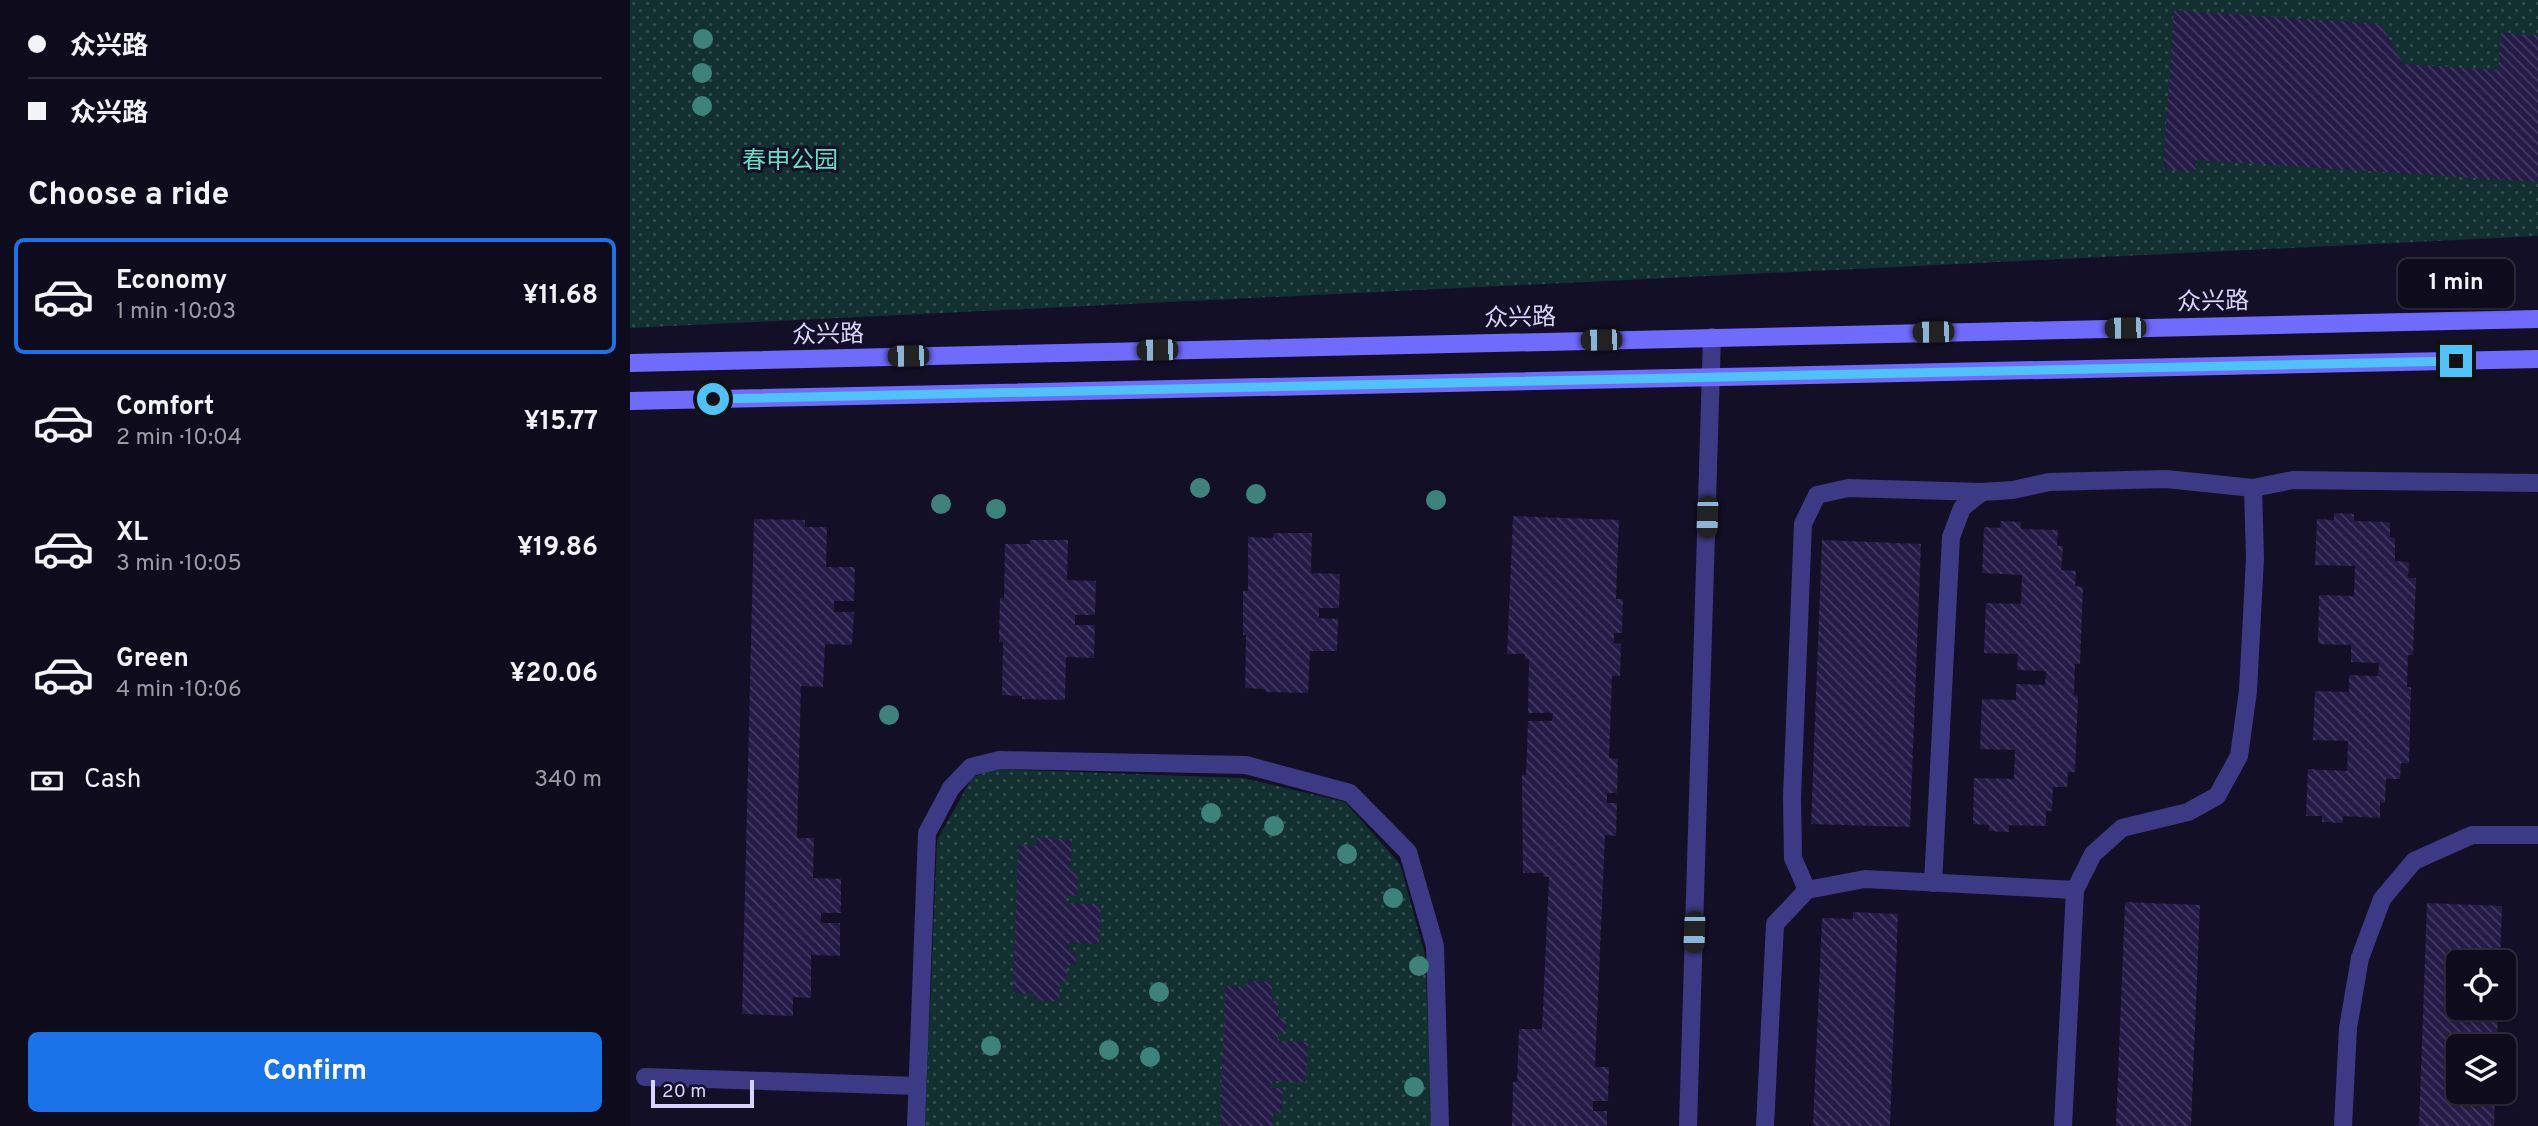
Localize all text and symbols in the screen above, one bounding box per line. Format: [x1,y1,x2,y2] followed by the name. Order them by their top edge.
[70,31,148,64] text: 众兴路
[70,98,148,131] text: 众兴路
[742,147,838,177] park label: 春申公园
[28,176,229,216] text: Choose a ride
[2398,260,2514,308] callout: 1 min
[32,265,95,328] icon: car
[116,265,227,298] text: Economy
[2428,269,2484,298] text: 1 min
[523,280,598,313] text: ¥11.68
[2177,287,2249,319] street label: 众兴路
[116,298,236,327] text: 1 min · 10:03
[1484,303,1556,335] street label: 众兴路
[2104,317,2147,339] car
[792,320,864,352] street label: 众兴路
[1912,321,1955,343] car
[1580,329,1623,351] car
[1136,339,1179,361] car
[887,345,930,367] car
[2440,345,2472,377] route end
[697,383,729,415] route start
[32,391,95,454] icon: car
[116,391,214,424] text: Comfort
[524,406,598,439] text: ¥15.77
[116,424,242,453] text: 2 min · 10:04
[1696,496,1719,538] car
[32,517,95,580] icon: car
[116,517,148,550] text: XL
[517,532,598,565] text: ¥19.86
[116,550,242,579] text: 3 min · 10:05
[32,643,95,706] icon: car
[116,643,189,676] text: Green
[510,658,598,691] text: ¥20.06
[116,676,242,705] text: 4 min · 10:06
[28,762,66,800] icon: cash
[84,764,141,797] text: Cash
[534,766,602,795] text: 340 m
[1683,911,1706,953] car
[2446,950,2516,1104] map controls
[2446,950,2516,1020] button: locate
[28,1032,602,1112] button: Confirm
[2446,1034,2516,1104] button: layers
[651,1077,754,1109] scale bar
[662,1080,706,1104] text: 20 m

